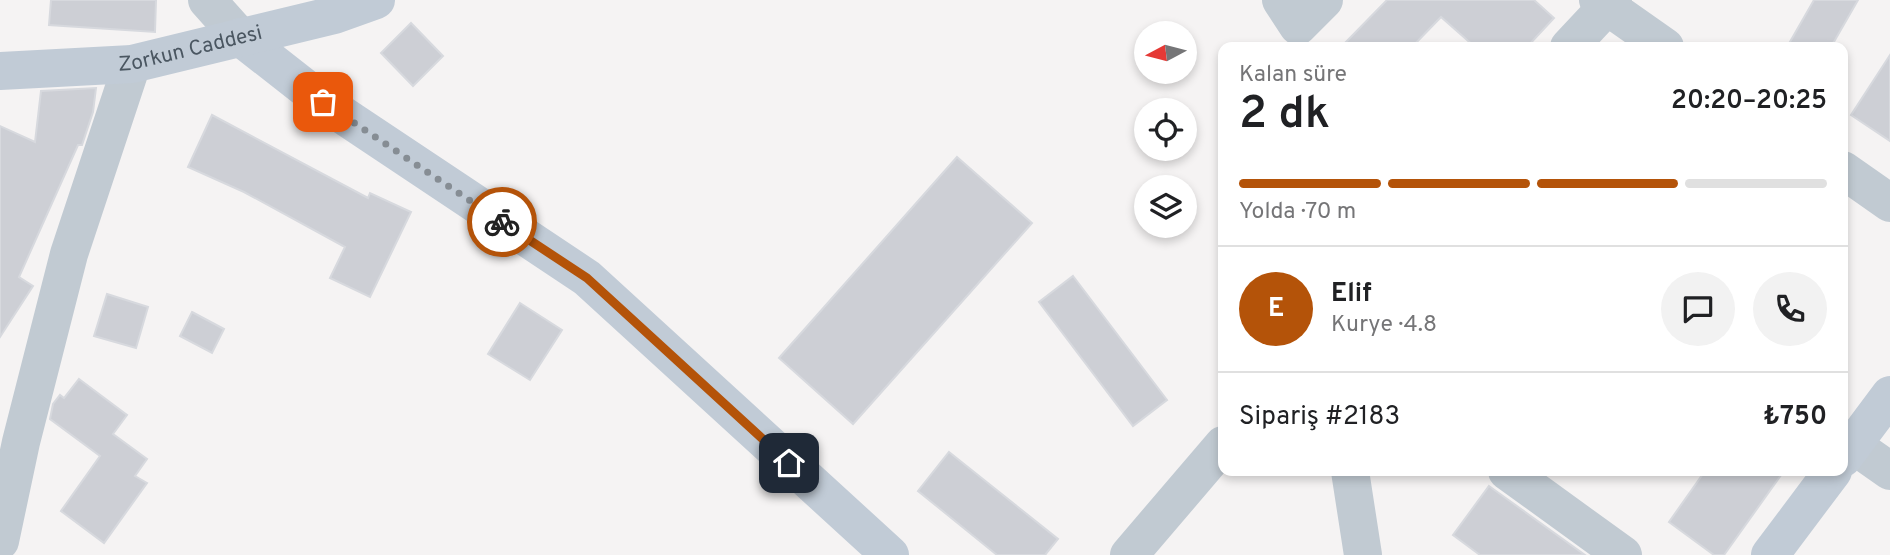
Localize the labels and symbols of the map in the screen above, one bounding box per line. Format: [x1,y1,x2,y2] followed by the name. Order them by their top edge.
[117,19,265,78] street label: Zorkun Caddesi
[1134,21,1197,84] north arrow
[293,72,353,132] pin
[467,187,537,257] courier
[759,433,819,493] pin

